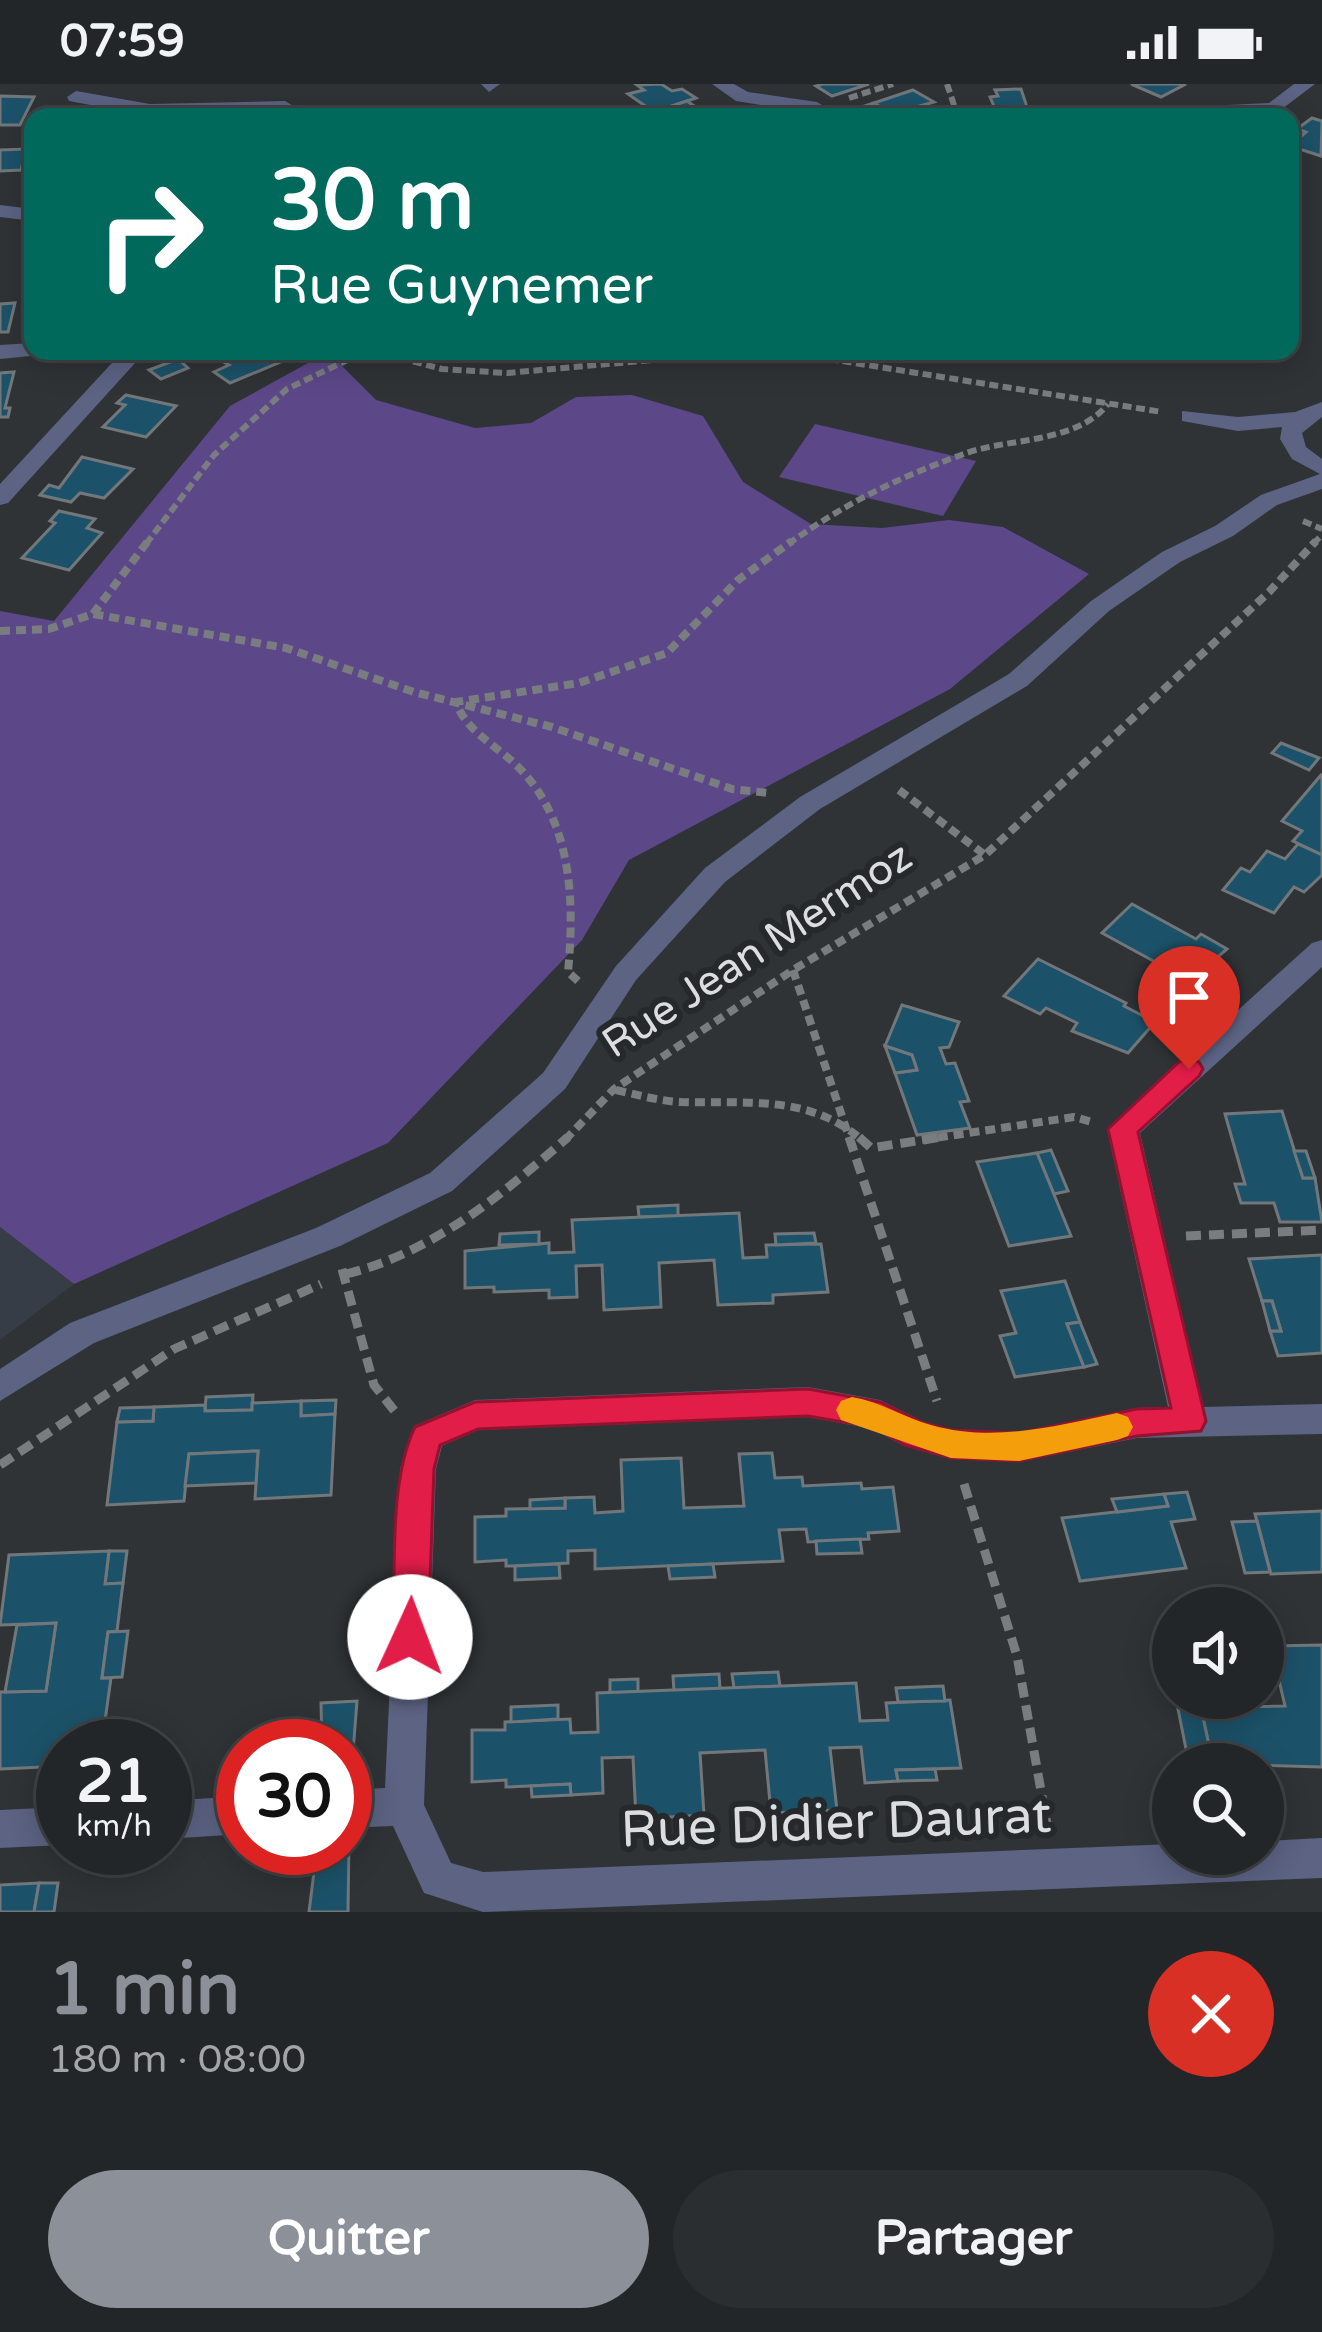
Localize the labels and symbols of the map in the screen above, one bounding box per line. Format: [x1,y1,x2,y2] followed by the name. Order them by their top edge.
[593,831,921,1069] street label: Rue Jean Mermoz
[1138,946,1240,1069] pin
[347,1574,473,1700] position arrow
[216,1719,372,1875] speed limit sign: 30
[620,1784,1052,1862] street label: Rue Didier Daurat

